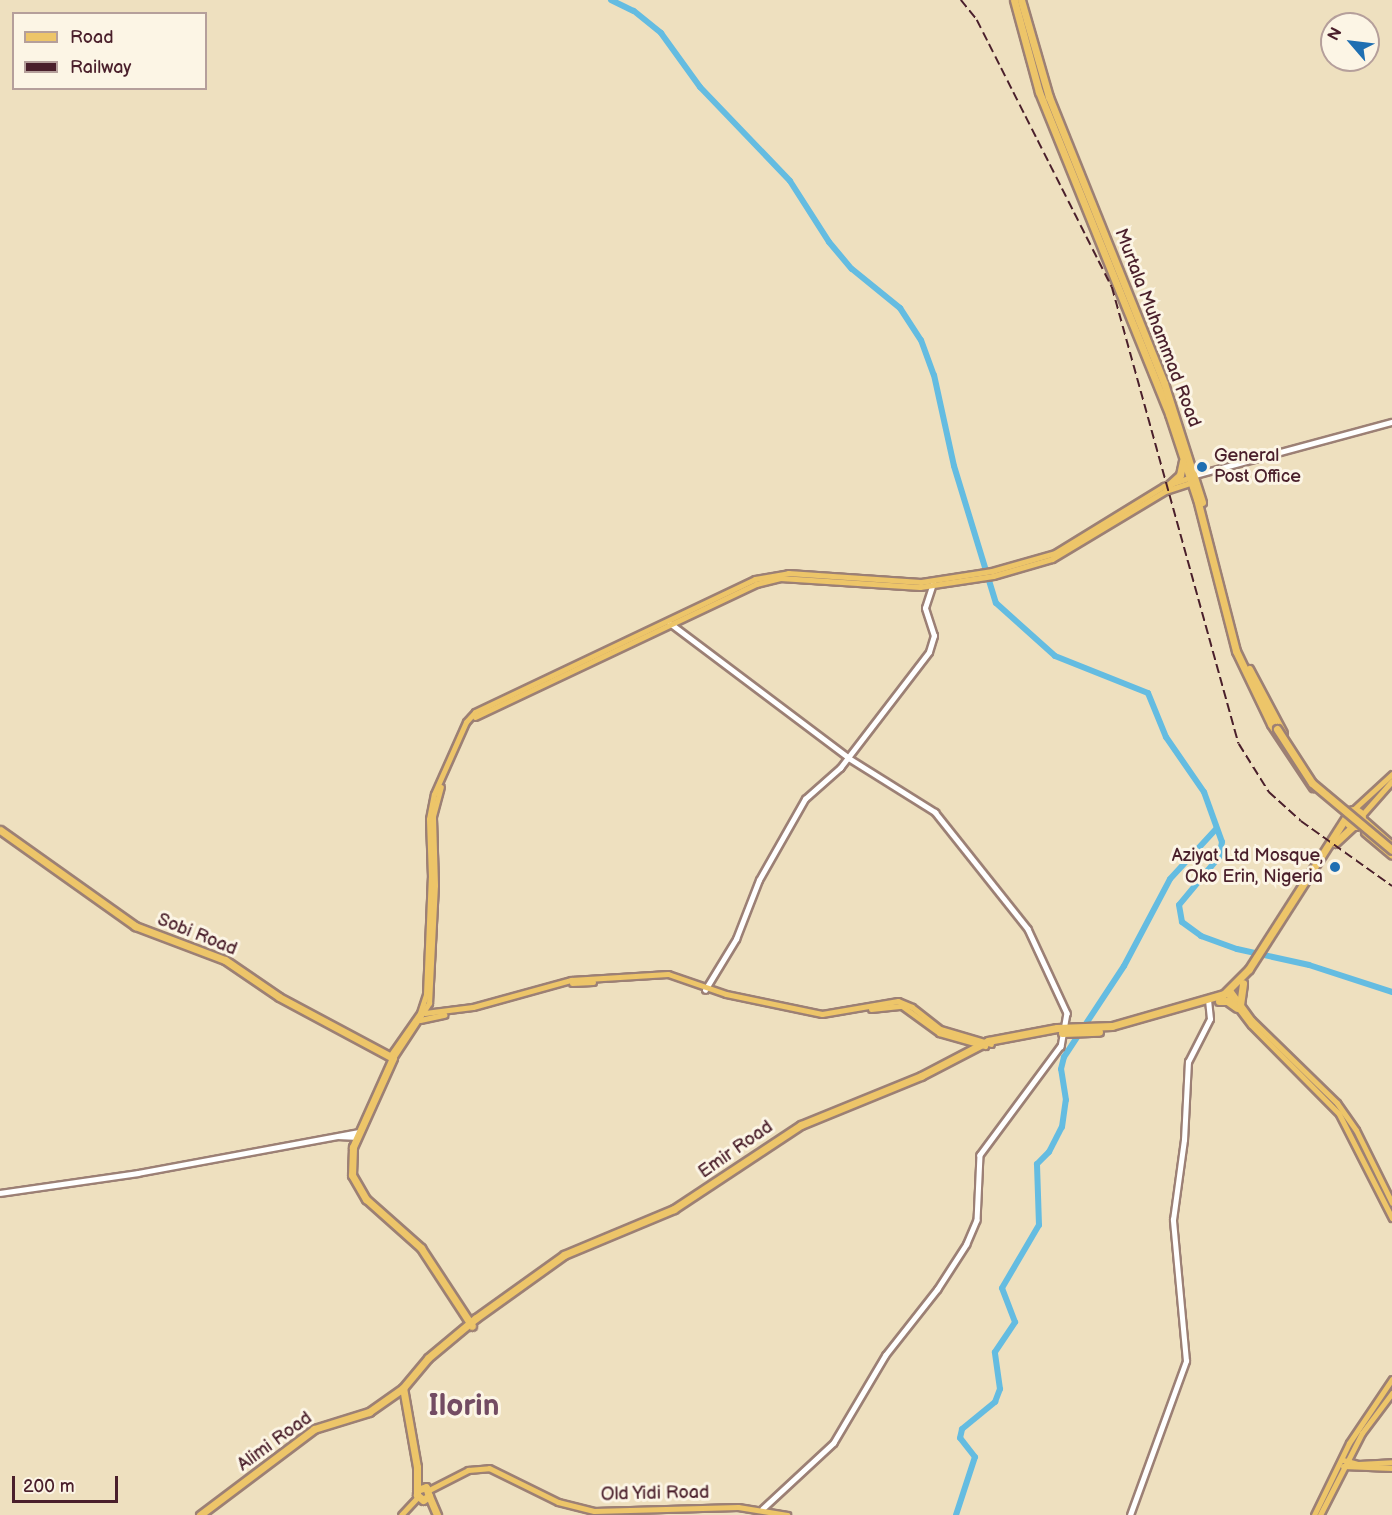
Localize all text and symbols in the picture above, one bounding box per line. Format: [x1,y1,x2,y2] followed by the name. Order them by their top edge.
[12,12,207,90] legend
[1320,12,1380,72] north arrow
[1324,24,1347,44] text: N
[70,27,114,48] text: Road
[70,57,132,78] text: Railway
[1109,226,1205,430] street label: Murtala Muhammad Road
[1214,446,1301,488] place label: General Post Office
[1195,460,1209,474] marker: General Post Office
[1172,846,1323,888] place label: Aziyat Ltd Mosque, Oko Erin, Nigeria
[1328,860,1342,874] marker: Aziyat Ltd Mosque, Oko Erin, Nigeria
[154,909,240,961] street label: Sobi Road
[695,1117,777,1183] street label: Emir Road
[429,1388,499,1424] district label: Ilorin
[234,1408,316,1476] street label: Alimi Road
[15,1464,122,1502] scale bar
[23,1476,75,1497] text: 200 m
[600,1482,710,1506] street label: Old Yidi Road

